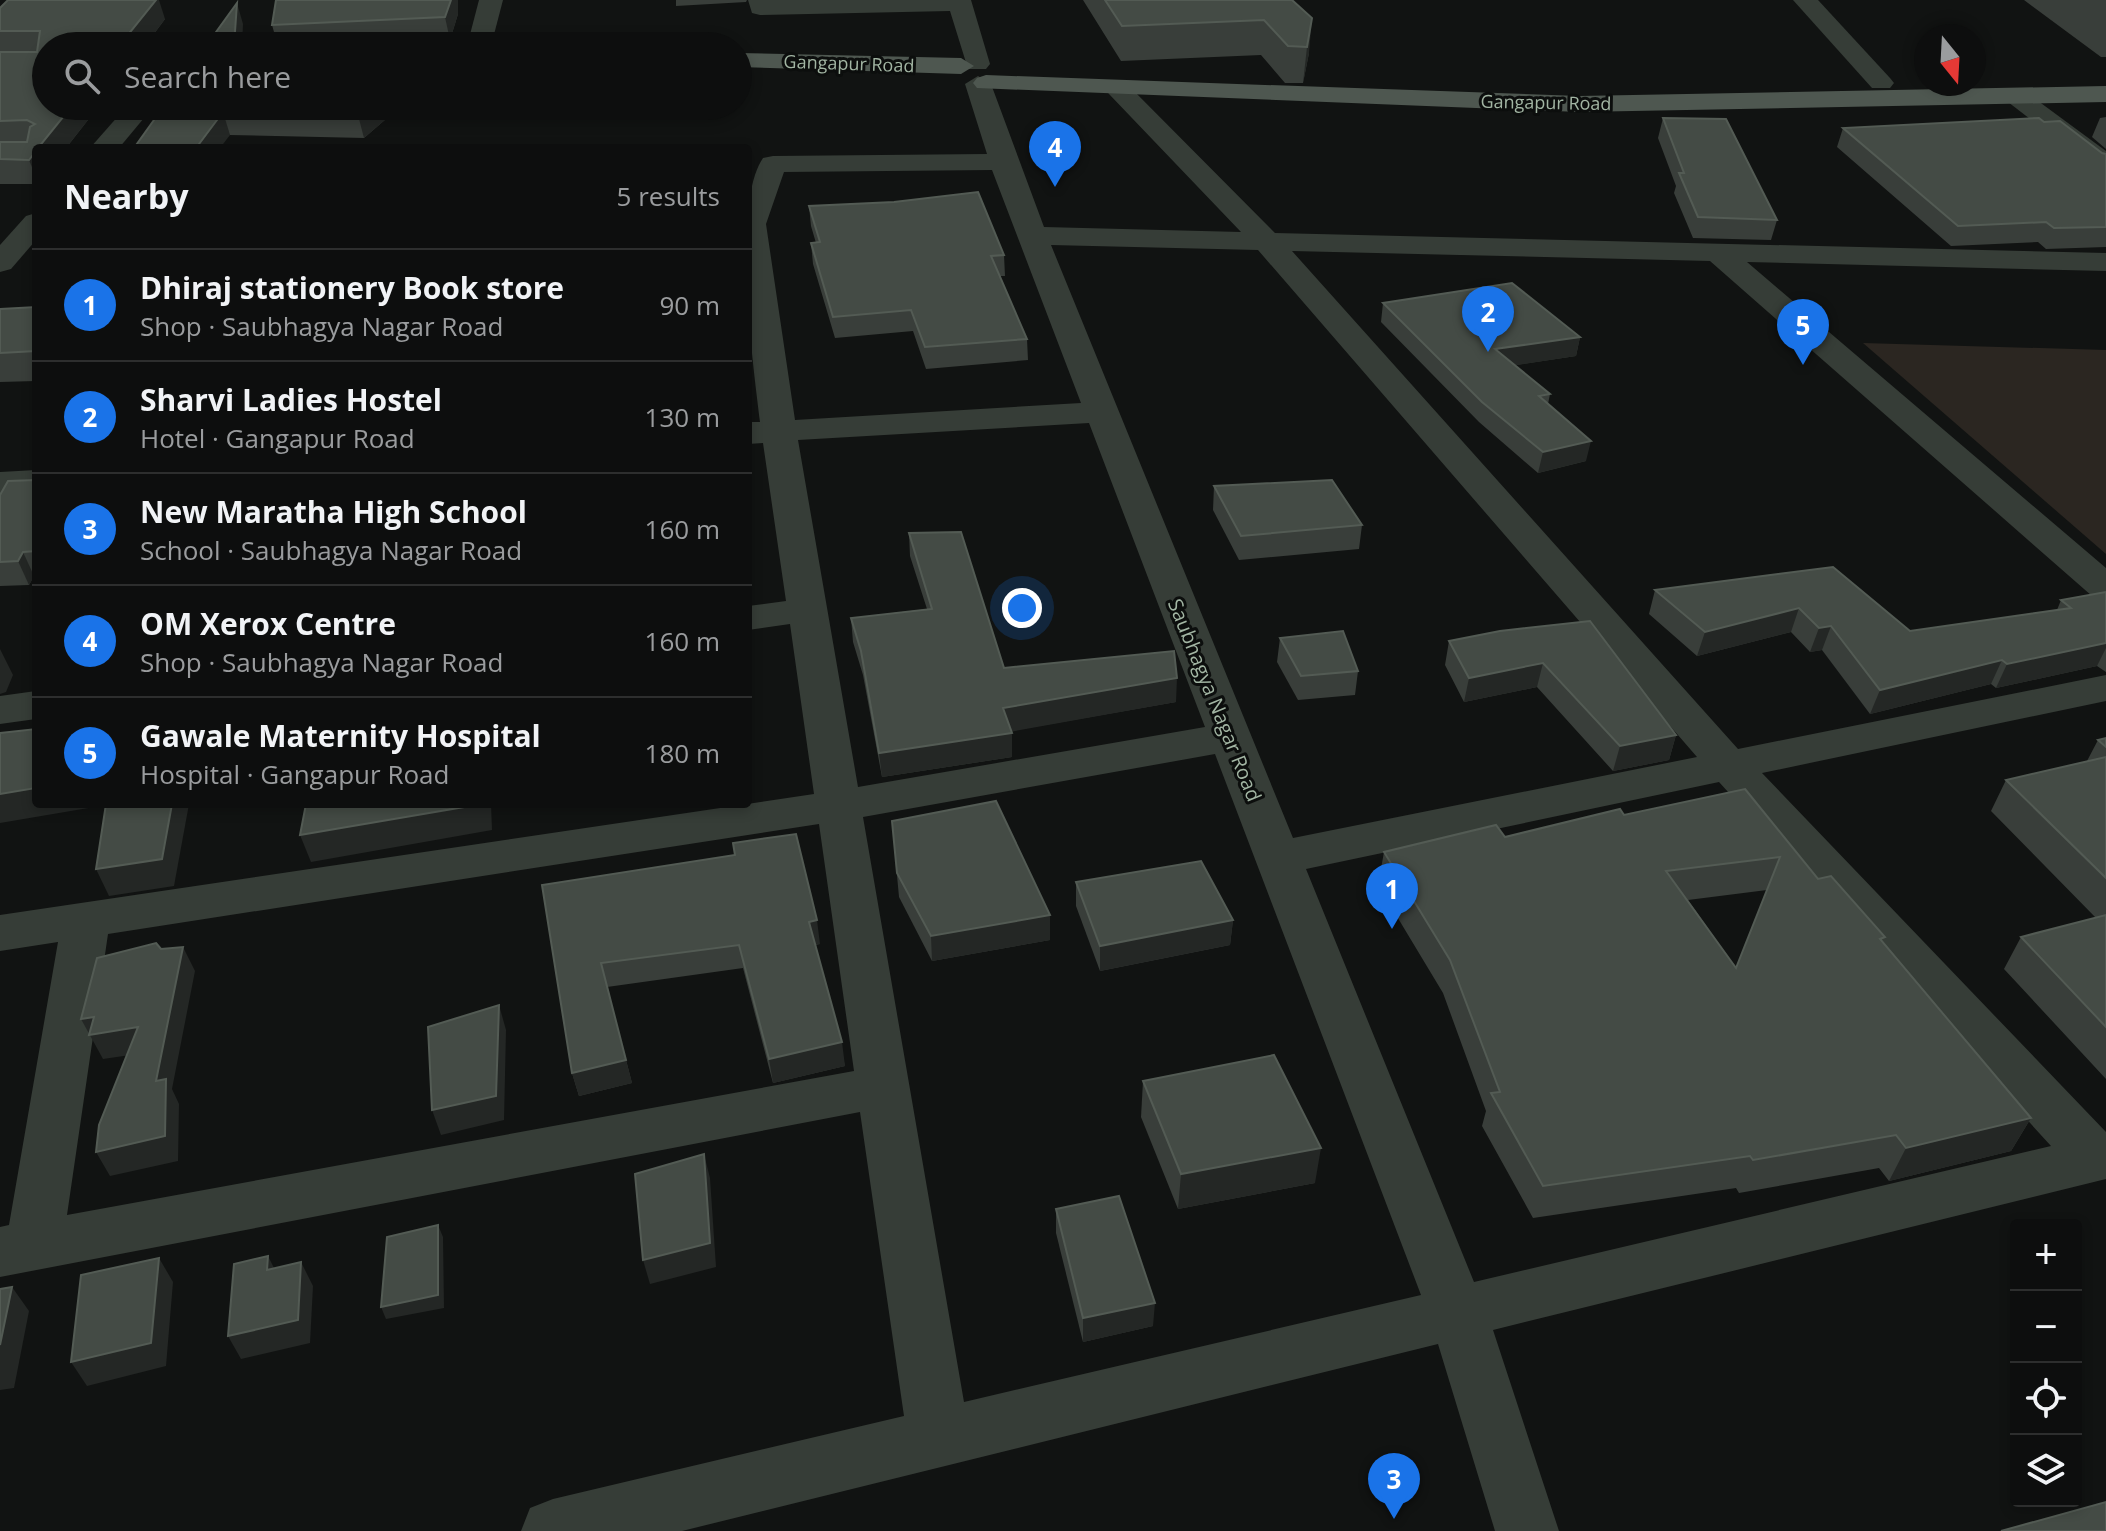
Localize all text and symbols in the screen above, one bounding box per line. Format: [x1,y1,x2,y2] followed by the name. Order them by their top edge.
[1914,24,1986,96] north arrow
[32,32,752,120] search box
[783,49,915,77] street label: Gangapur Road
[60,54,104,98] icon: search
[124,56,291,97] text: Search here
[1480,89,1612,115] street label: Gangapur Road
[1029,121,1081,187] pin: 4
[64,173,189,219] text: Nearby
[617,178,720,214] text: 5 results
[140,267,564,308] text: Dhiraj stationery Book store
[1462,286,1514,352] pin: 2
[83,287,97,323] text: 1
[659,287,720,323] text: 90 m
[1777,299,1829,365] pin: 5
[140,308,503,344] text: Shop · Saubhagya Nagar Road
[140,379,442,420] text: Sharvi Ladies Hostel
[83,399,97,435] text: 2
[645,399,720,435] text: 130 m
[140,420,415,456] text: Hotel · Gangapur Road
[140,491,527,532] text: New Maratha High School
[83,511,97,547] text: 3
[645,511,720,547] text: 160 m
[140,532,522,568] text: School · Saubhagya Nagar Road
[1002,588,1042,628] your location
[1162,595,1268,805] street label: Saubhagya Nagar Road
[140,603,396,644] text: OM Xerox Centre
[83,623,97,659] text: 4
[645,623,720,659] text: 160 m
[140,644,503,680] text: Shop · Saubhagya Nagar Road
[140,715,541,756] text: Gawale Maternity Hospital
[83,735,97,771] text: 5
[645,735,720,771] text: 180 m
[140,756,449,792] text: Hospital · Gangapur Road
[1366,863,1418,929] pin: 1
[2010,1219,2082,1507] map controls
[2010,1219,2082,1291] button: +
[2010,1291,2082,1363] button: −
[2010,1363,2082,1435] button: locate
[2010,1435,2082,1507] button: layers
[1368,1453,1420,1519] pin: 3

